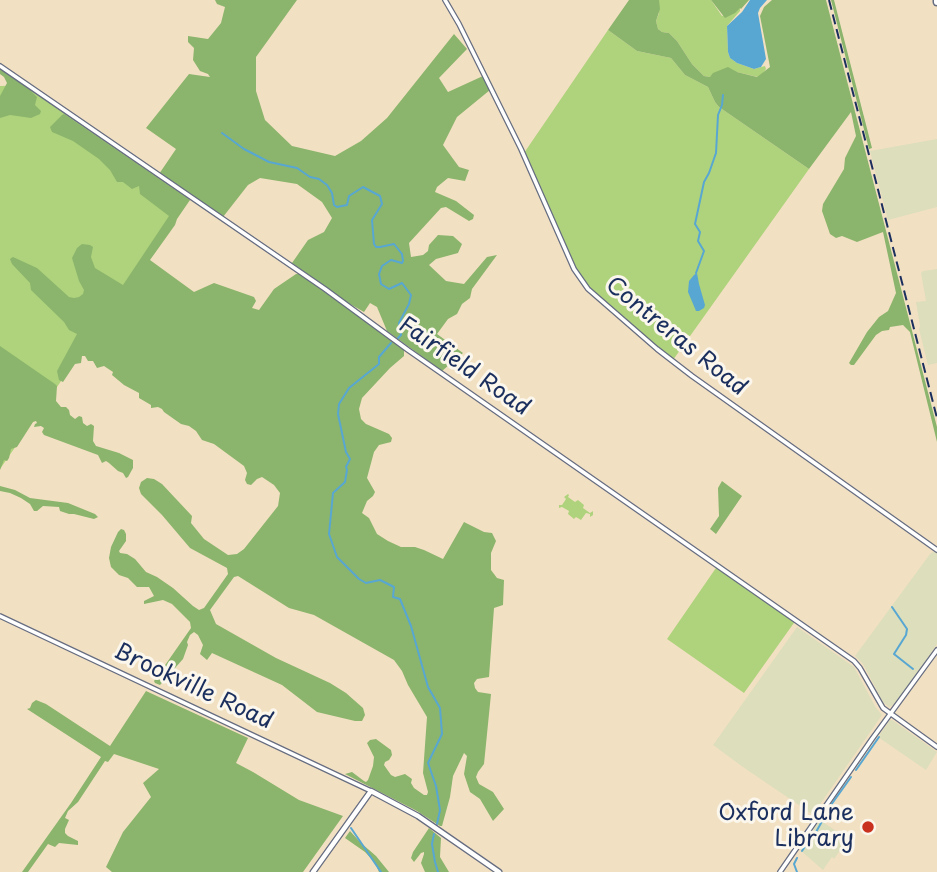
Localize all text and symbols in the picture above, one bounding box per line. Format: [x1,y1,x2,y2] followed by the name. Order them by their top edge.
[600,272,752,402] street label: Contreras Road
[393,312,535,422] street label: Fairfield Road
[109,638,277,736] street label: Brookville Road
[718,800,854,854] place label: Oxford Lane Library
[860,819,876,835] marker: Oxford Lane Library

